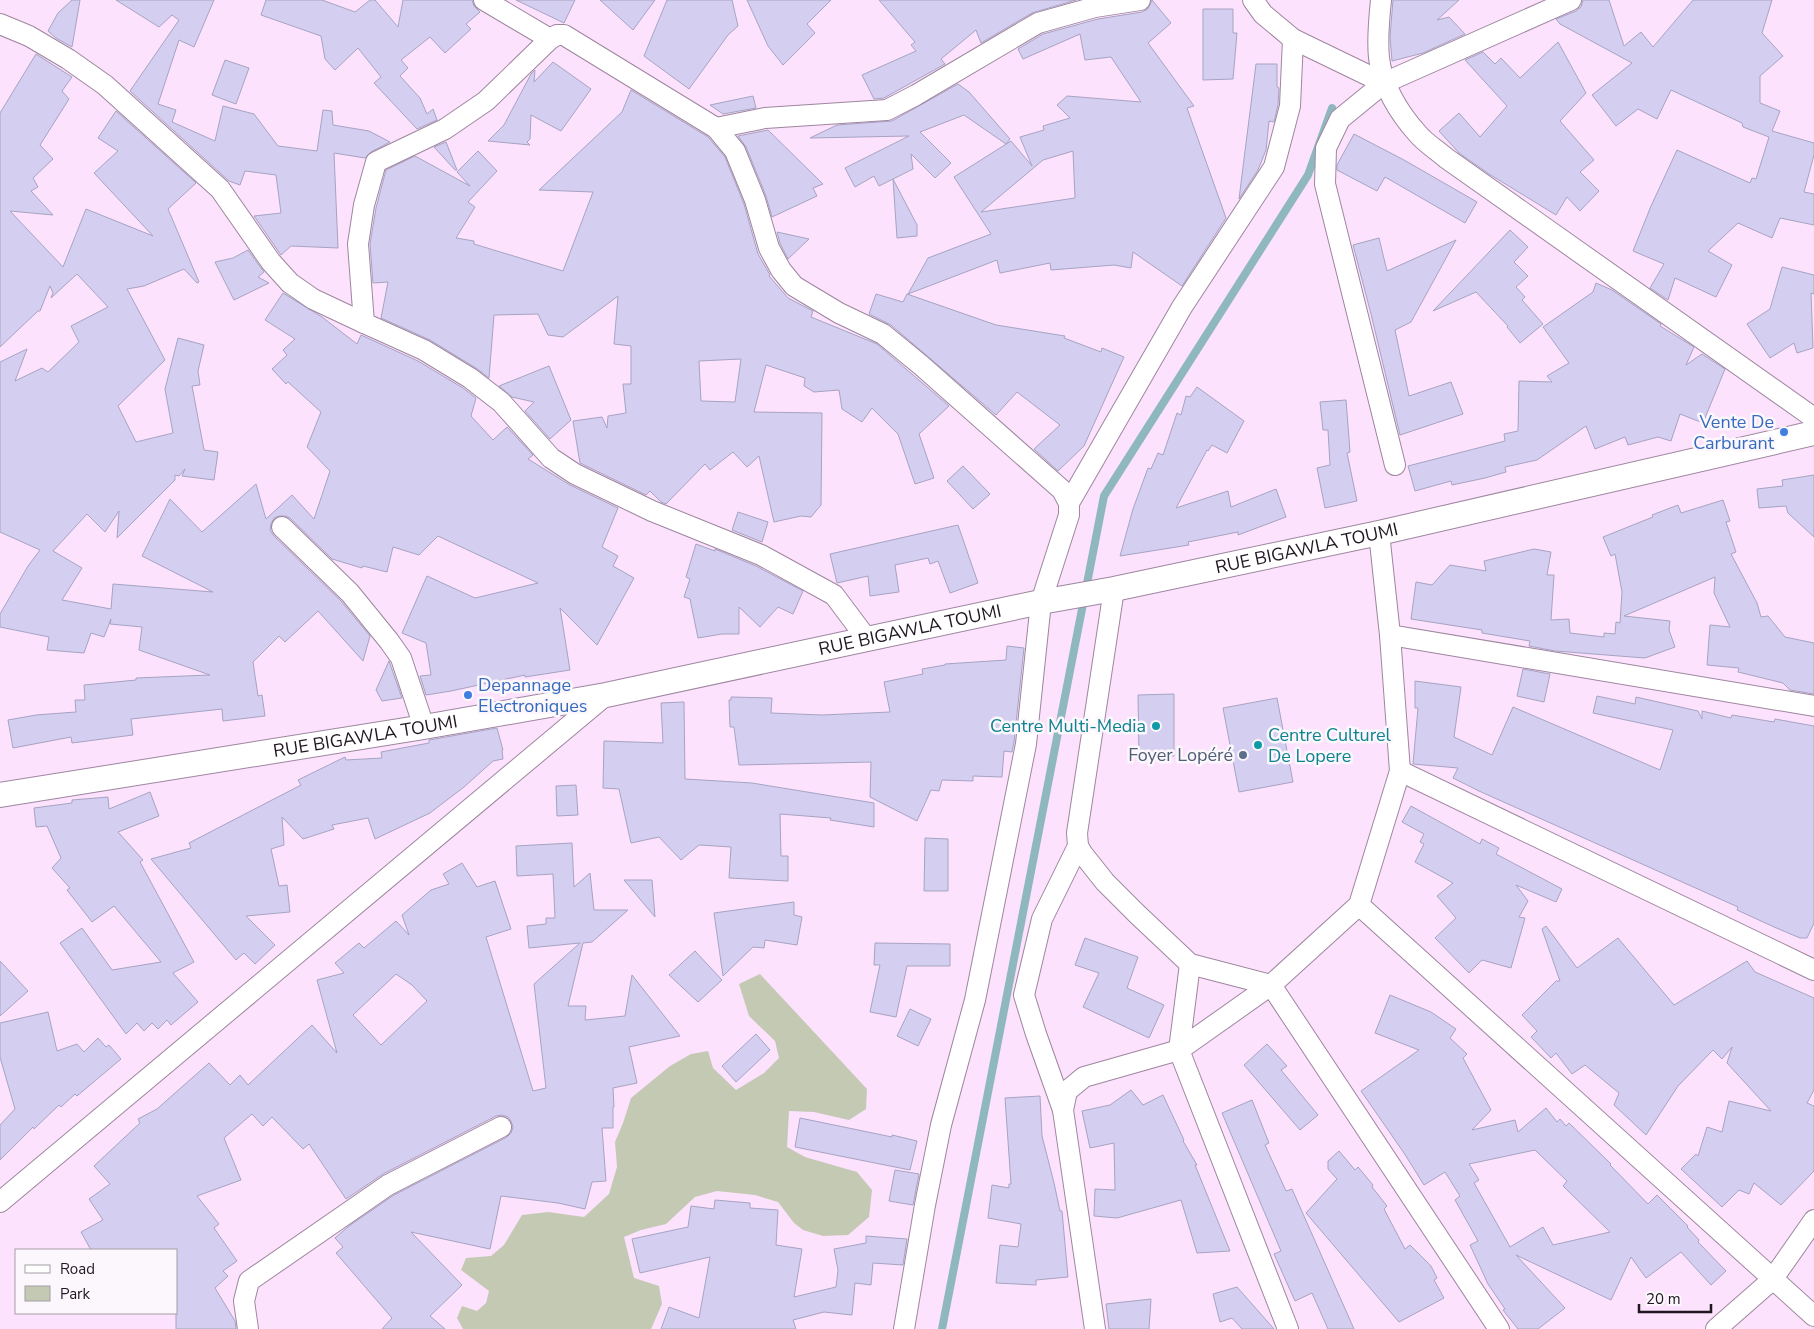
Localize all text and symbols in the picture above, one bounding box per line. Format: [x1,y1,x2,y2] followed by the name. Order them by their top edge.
[1693,410,1775,455] place label: Vente De Carburant
[1778,426,1790,438] marker: Vente De Carburant
[1213,517,1400,579] street label: RUE BIGAWLA TOUMI
[816,599,1003,661] street label: RUE BIGAWLA TOUMI
[478,673,588,718] place label: Depannage Electroniques
[462,689,474,701] marker: Depannage Electroniques
[271,709,459,763] street label: RUE BIGAWLA TOUMI
[990,714,1146,738] place label: Centre Multi-Media
[1150,720,1162,732] marker: Centre Multi-Media
[1268,723,1392,768] place label: Centre Culturel De Lopere
[1252,739,1264,751] marker: Centre Culturel De Lopere
[1128,743,1233,767] place label: Foyer Lopéré
[1237,749,1249,761] marker: Foyer Lopéré
[15,1249,178,1314] legend
[60,1259,95,1279] text: Road
[1639,1282,1712,1314] scale bar
[60,1284,90,1304] text: Park
[1646,1289,1681,1309] text: 20 m

